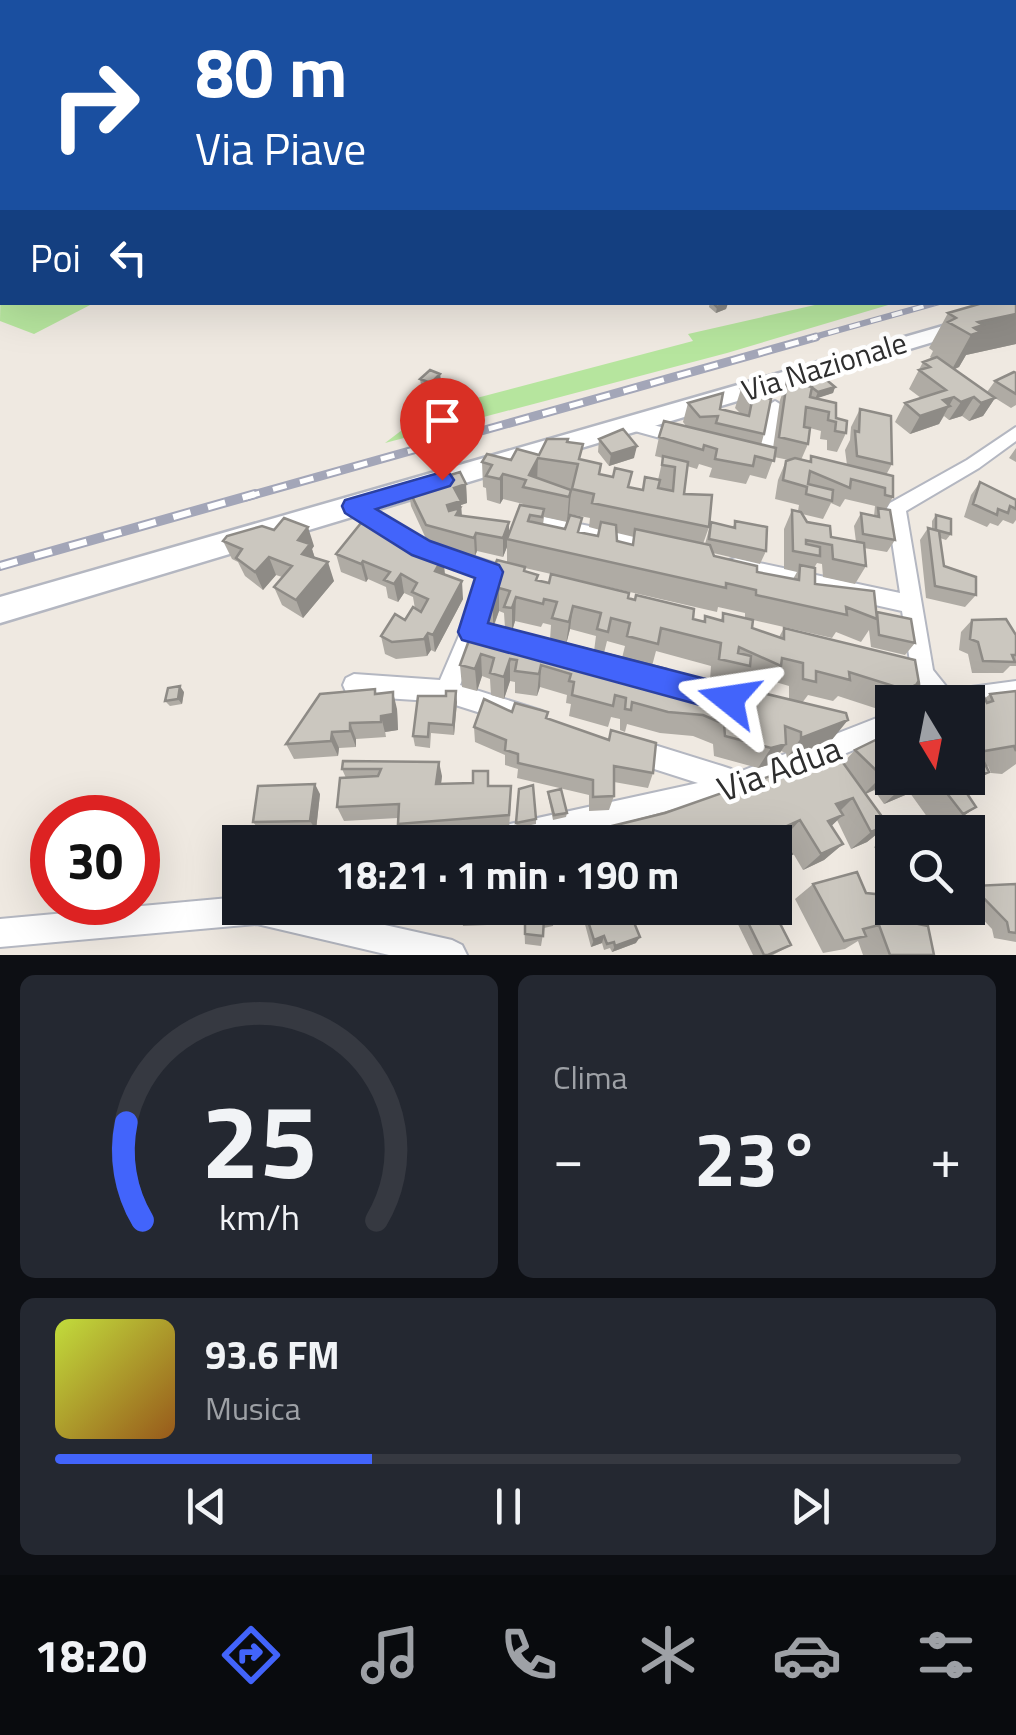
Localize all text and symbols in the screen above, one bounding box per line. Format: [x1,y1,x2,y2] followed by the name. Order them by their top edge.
[195,18,348,124] text: 80 m
[30,40,160,170] icon: right
[195,114,366,182] text: Via Piave
[30,229,81,287] text: Poi
[101,230,156,285] icon: left
[736,319,912,413] street label: Via Nazionale
[400,378,485,481] pin
[415,393,470,448] icon: arrive
[677,647,781,751] position arrow
[875,685,985,795] north arrow
[875,685,985,925] map controls
[709,721,849,815] street label: Via Adua
[30,795,160,925] speed limit sign: 30
[875,815,985,925] button: search
[335,846,679,904] text: 18:21 · 1 min · 190 m
[553,1053,628,1101] text: Clima
[201,1060,317,1218] text: 25
[694,1101,820,1215] text: 23°
[553,1116,584,1199] text: −
[930,1116,961,1199] text: +
[219,1189,299,1244] text: km/h
[205,1326,340,1384] text: 93.6 FM
[205,1384,301,1432] text: Musica
[179,1479,234,1534] icon: previous
[481,1479,536,1534] icon: pause
[783,1479,838,1534] icon: next
[216,1620,286,1690] icon: directions
[355,1620,425,1690] icon: music
[494,1620,564,1690] icon: phone
[633,1620,703,1690] icon: climate
[772,1620,842,1690] icon: car
[911,1620,981,1690] icon: filters
[35,1621,147,1689] text: 18:20

